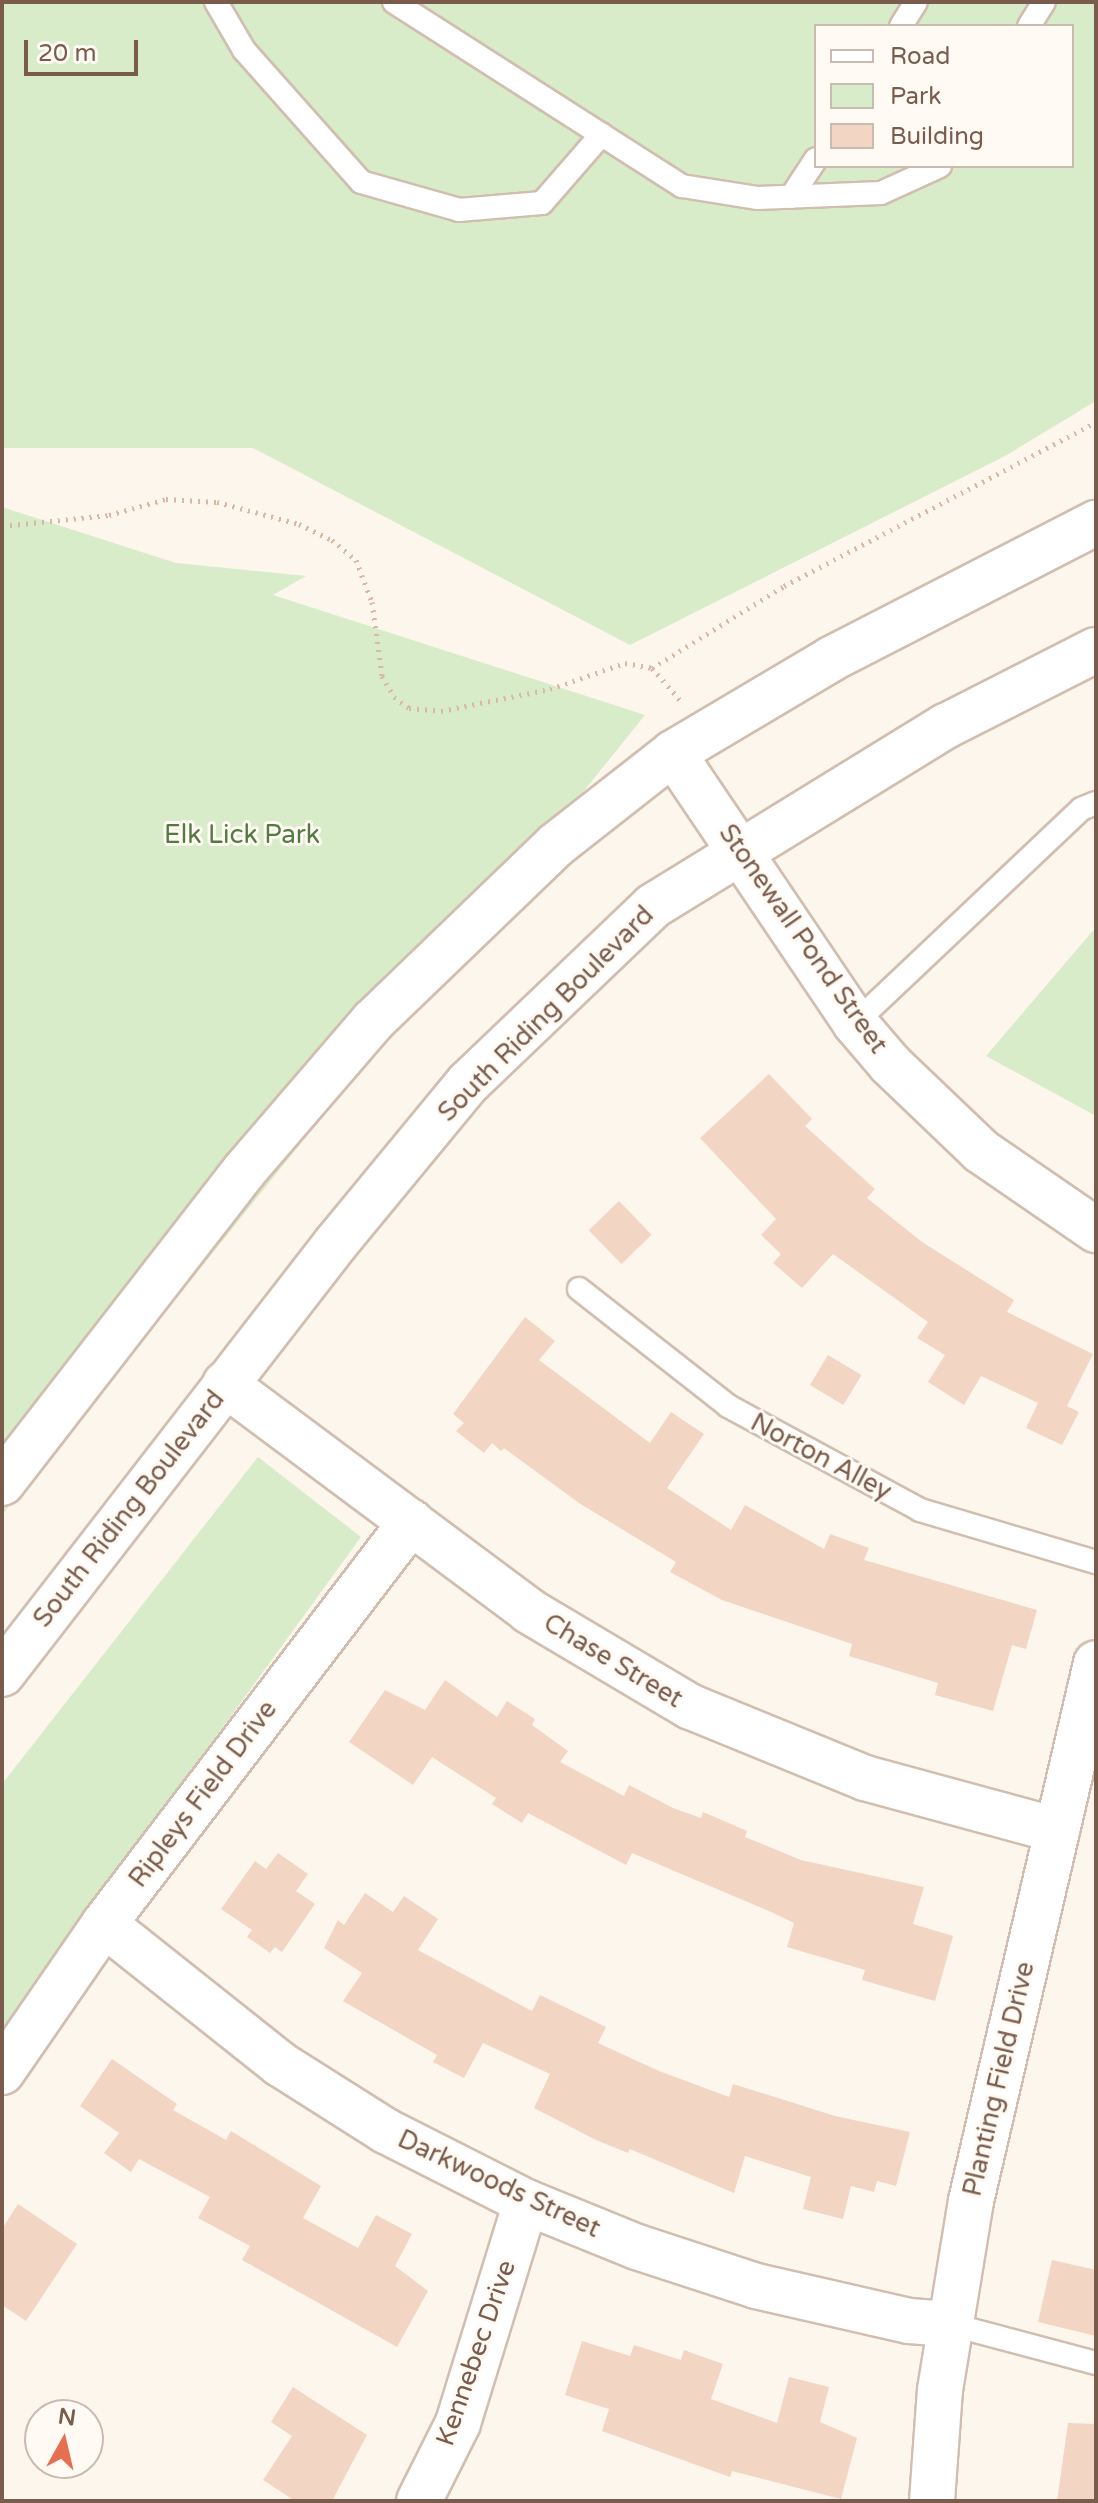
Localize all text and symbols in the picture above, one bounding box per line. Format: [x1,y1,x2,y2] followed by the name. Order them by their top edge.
[28,24,142,74] scale bar
[814,24,1074,168] legend
[38,39,96,68] text: 20 m
[890,42,950,71] text: Road
[890,82,941,111] text: Park
[890,122,984,151] text: Building
[712,818,894,1060] street label: Stonewall Pond Street
[164,819,320,851] park label: Elk Lick Park
[432,900,660,1128] street label: South Riding Boulevard
[27,1384,231,1634] street label: South Riding Boulevard
[745,1407,897,1507] street label: Norton Alley
[538,1607,688,1715] street label: Chase Street
[123,1694,283,1894] street label: Ripleys Field Drive
[957,1959,1041,2199] street label: Planting Field Drive
[393,2123,605,2245] street label: Darkwoods Street
[430,2256,522,2450] street label: Kennebec Drive
[24,2399,104,2479] north arrow
[56,2403,78,2431] text: N

